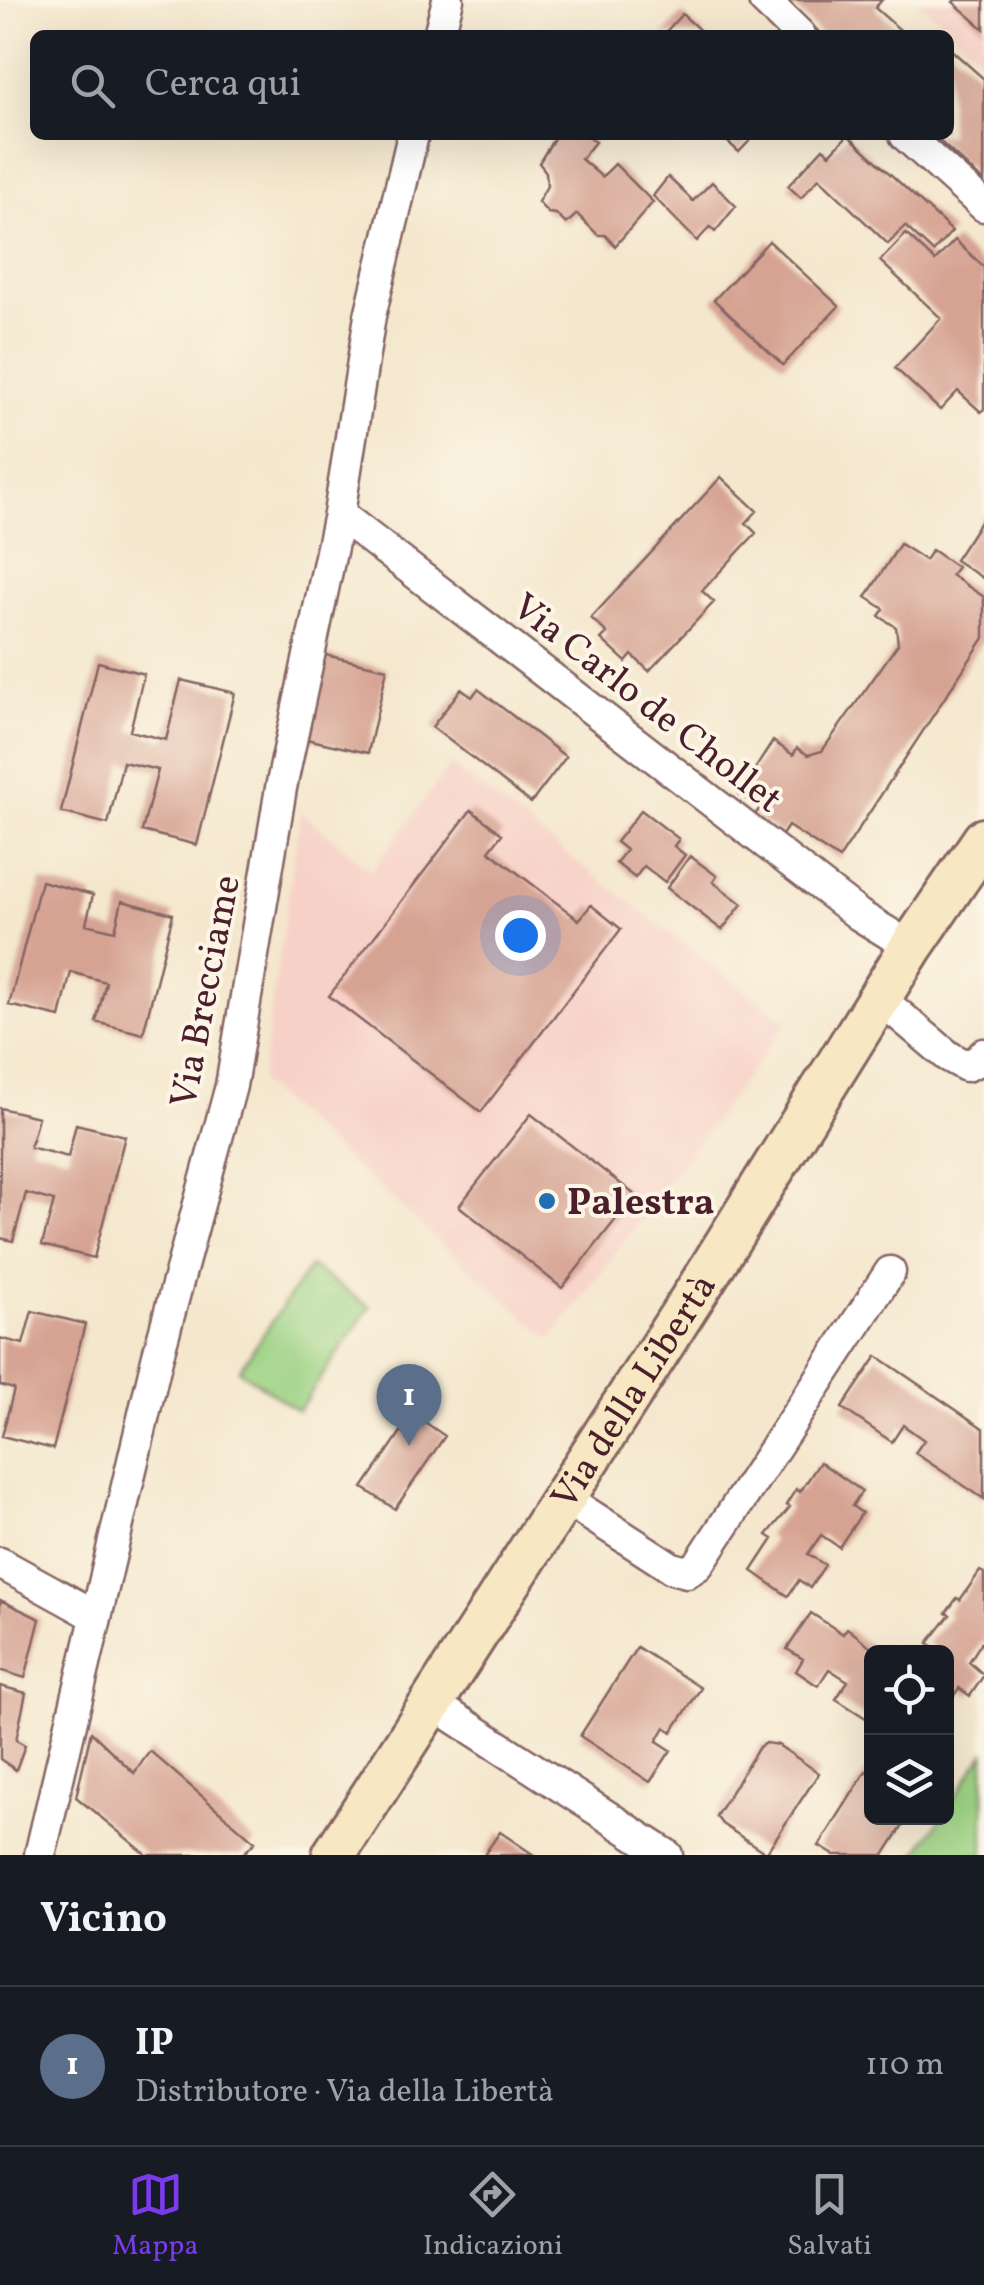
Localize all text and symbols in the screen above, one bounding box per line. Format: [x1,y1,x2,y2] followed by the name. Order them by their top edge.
[30,30,954,140] search box
[65,58,120,113] icon: search
[145,59,301,112] text: Cerca qui
[500,582,792,827] street label: Via Carlo de Chollet
[159,871,256,1112] street label: Via Brecciame
[495,910,546,961] your location
[567,1178,715,1231] place label: Palestra
[536,1190,558,1212] marker: Palestra
[540,1265,731,1521] street label: Via della Libertà
[376,1364,442,1446] pin: 1
[864,1645,954,1825] map controls
[864,1645,954,1735] button: locate
[864,1735,954,1825] button: layers
[40,1891,167,1950] text: Vicino
[135,2018,174,2071] text: IP
[66,2044,79,2088] text: 1
[865,2044,944,2088] text: 110 m
[135,2071,554,2115] text: Distributore · Via della Libertà
[112,2167,198,2266] tab: Mappa
[423,2167,563,2266] tab: Indicazioni
[787,2167,872,2266] tab: Salvati

